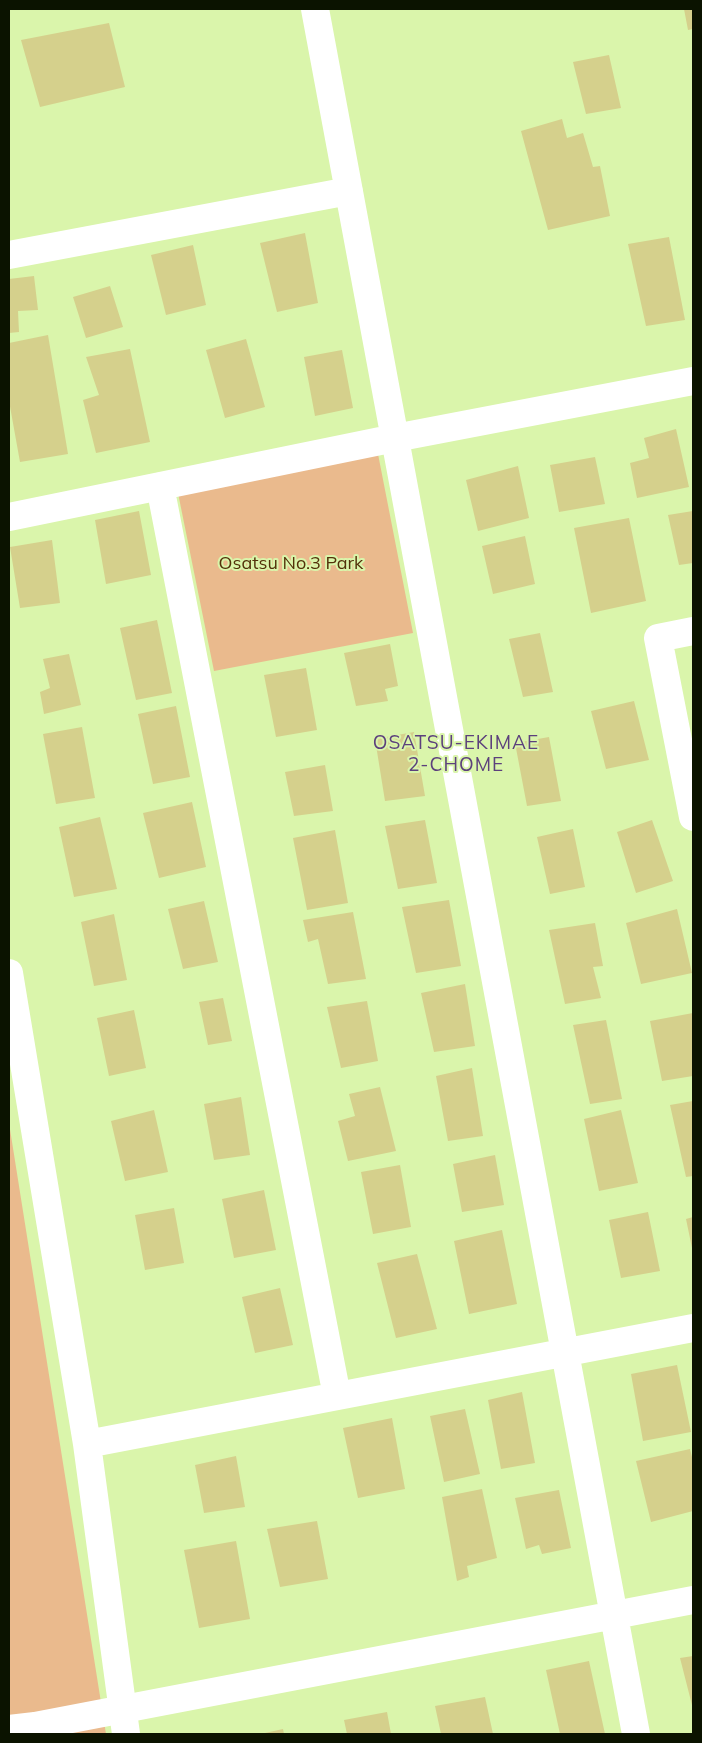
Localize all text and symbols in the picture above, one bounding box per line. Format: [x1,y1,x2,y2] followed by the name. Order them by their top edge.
[219,553,363,575] park label: Osatsu No.3 Park
[371,732,541,776] district label: OSATSU-EKIMAE 2-CHOME

